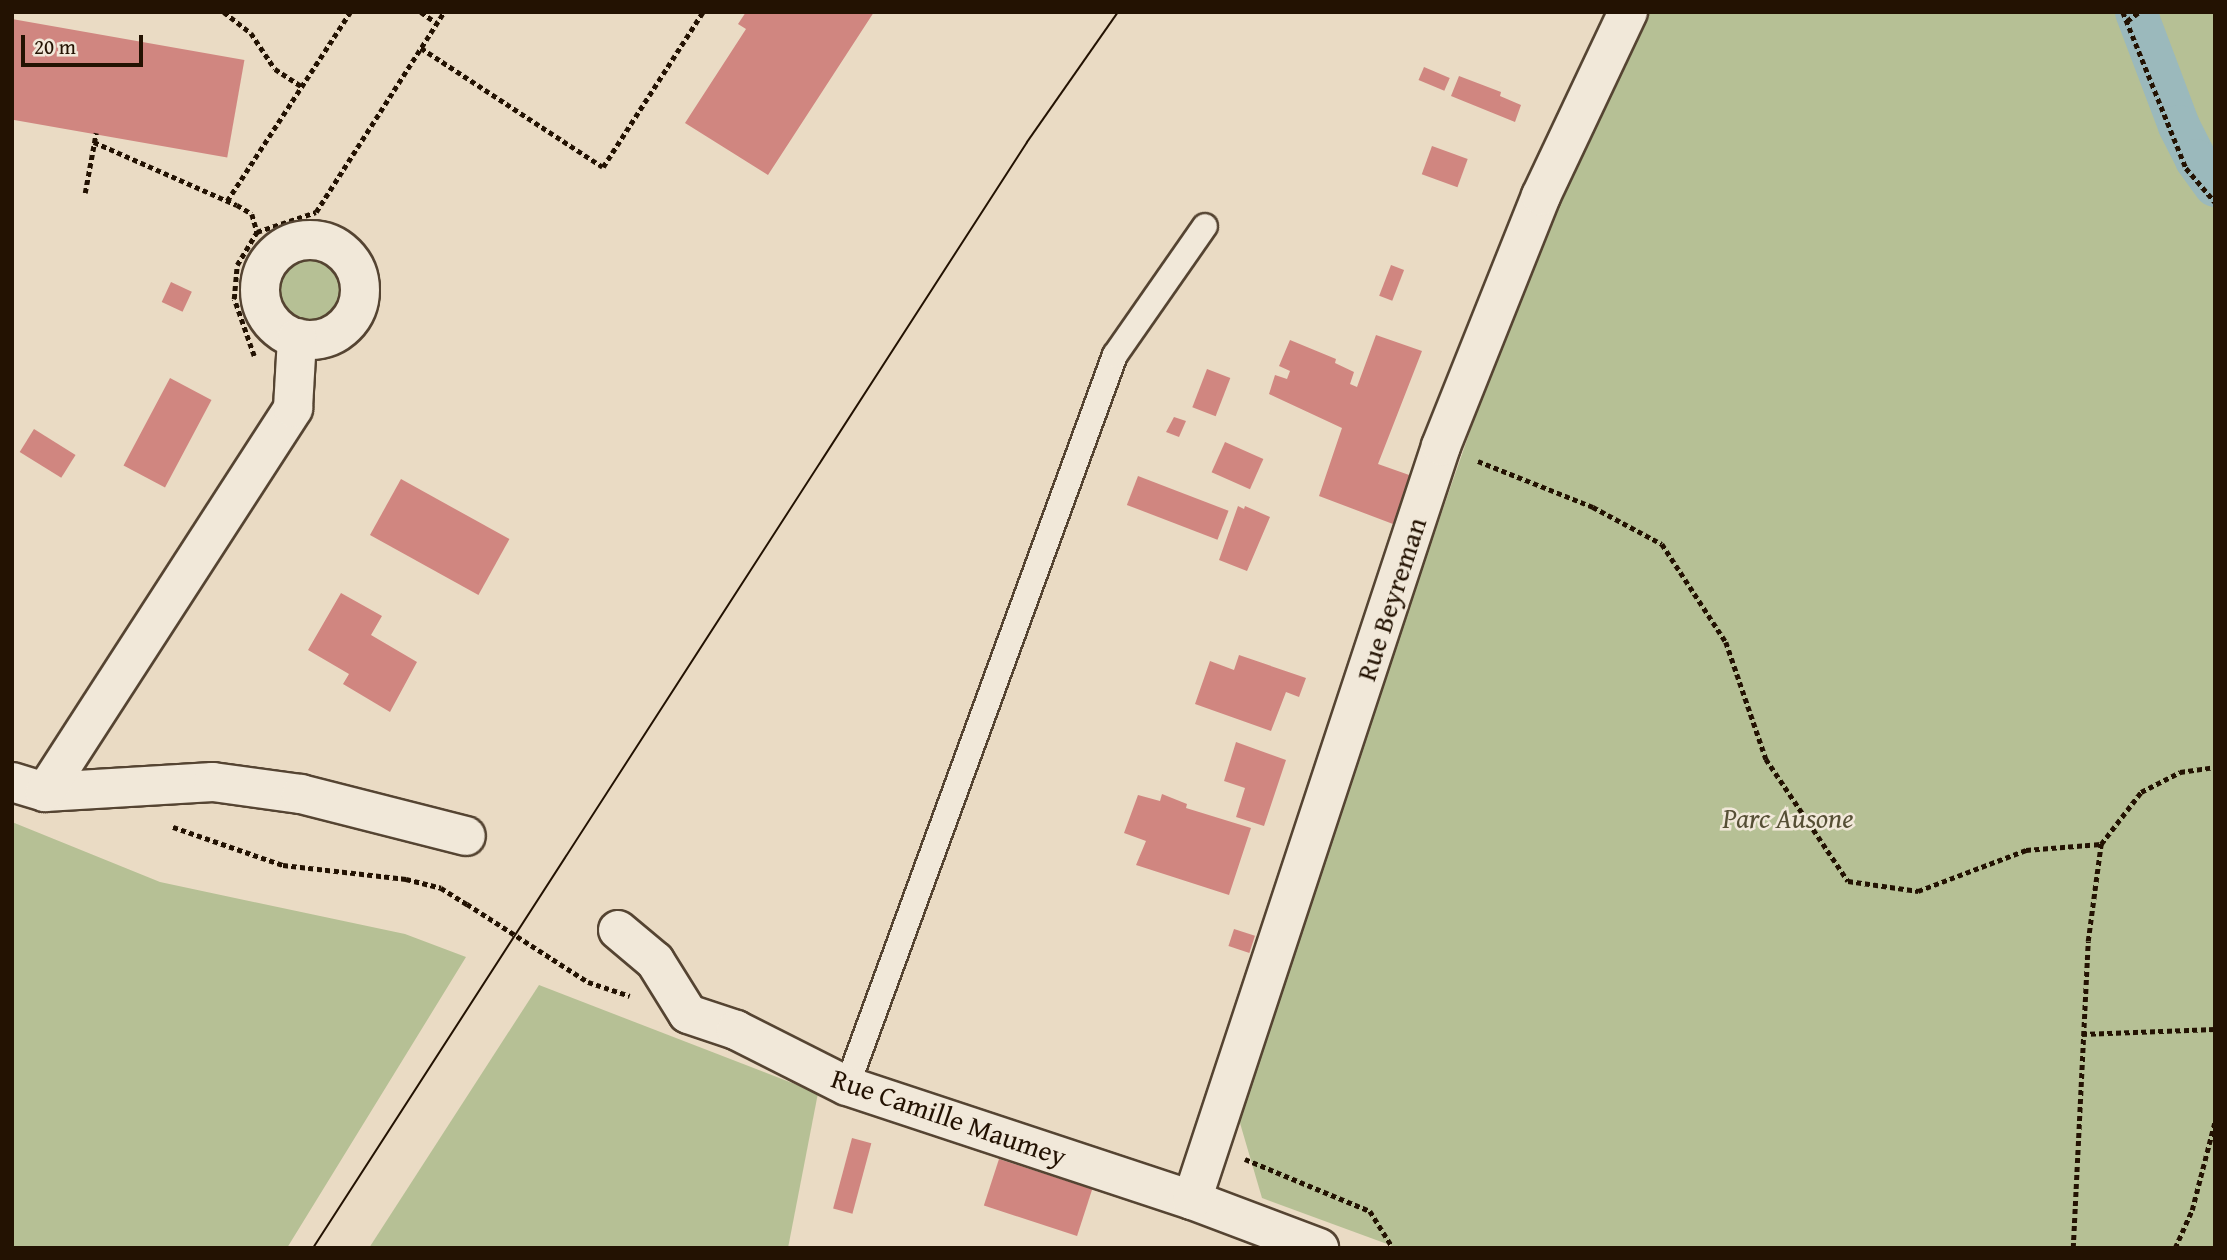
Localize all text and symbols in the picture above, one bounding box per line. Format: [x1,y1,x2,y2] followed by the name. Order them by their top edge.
[24,21,147,65] scale bar
[34,31,76,62] text: 20 m
[1349,513,1433,685] street label: Rue Beyreman
[1723,801,1853,835] park label: Parc Ausone
[827,1061,1071,1173] street label: Rue Camille Maumey

